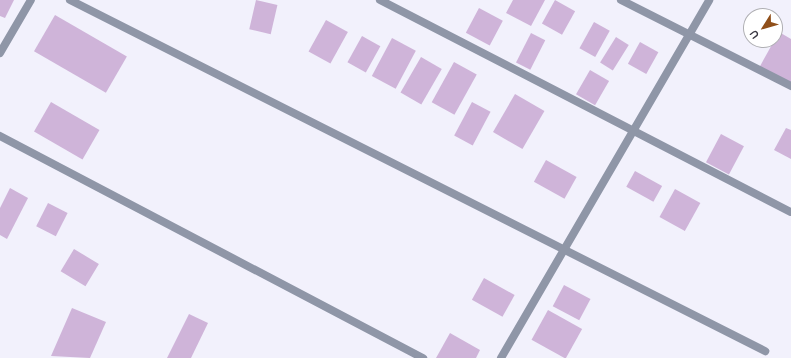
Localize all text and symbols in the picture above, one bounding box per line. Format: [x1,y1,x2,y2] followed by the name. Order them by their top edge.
[743,8,783,48] north arrow
[746,27,762,42] text: U

